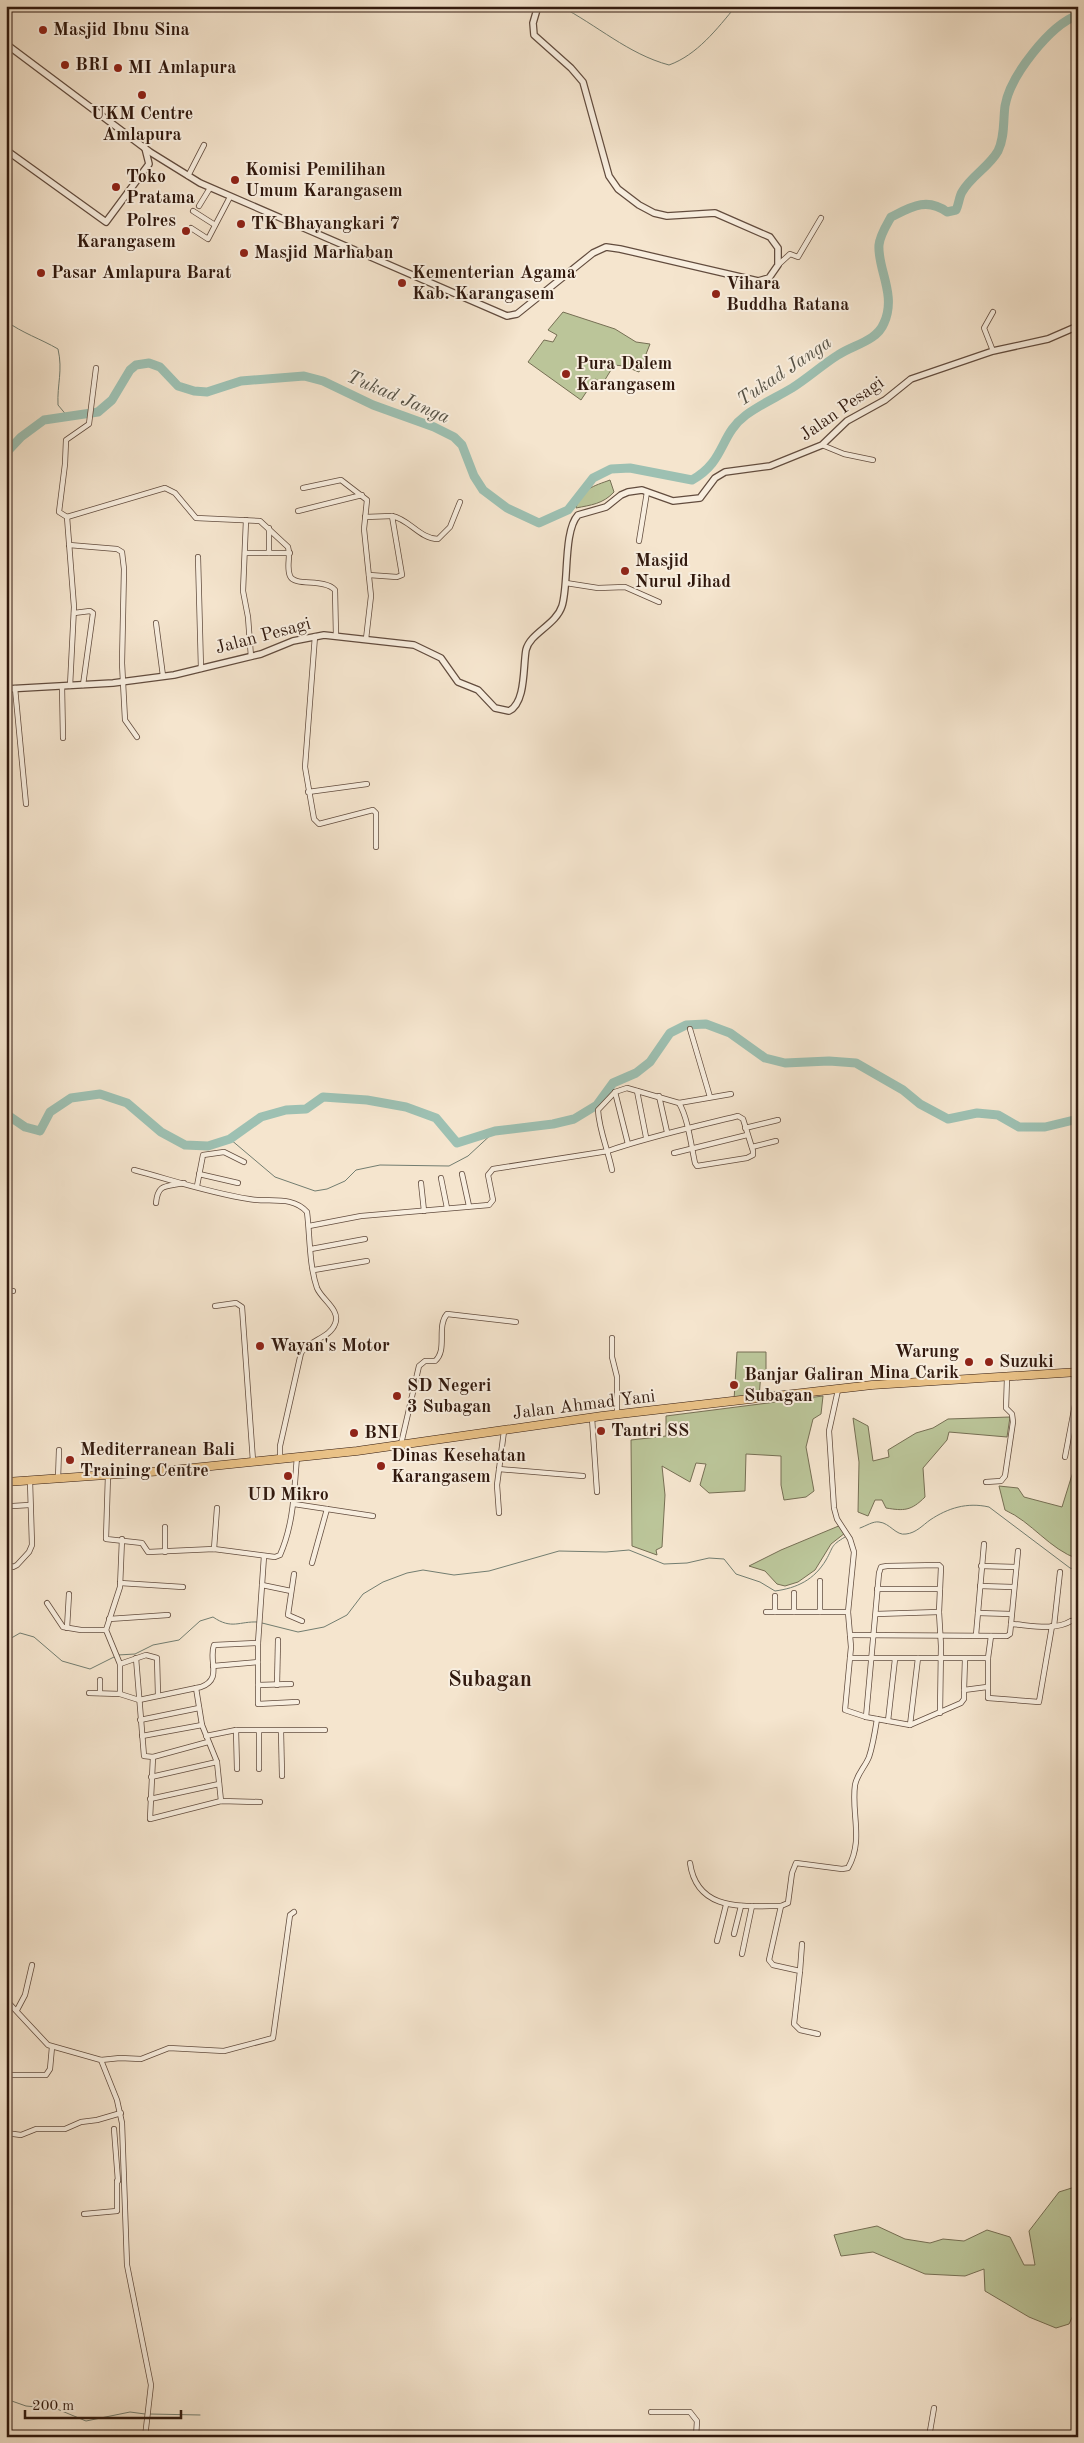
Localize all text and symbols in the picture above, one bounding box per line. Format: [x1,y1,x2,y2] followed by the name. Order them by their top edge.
[53,21,190,39] place label: Masjid Ibnu Sina
[37,24,49,36] marker: Masjid Ibnu Sina
[75,56,109,74] place label: BRI
[59,59,71,71] marker: BRI
[128,59,236,77] place label: MI Amlapura
[112,62,124,74] marker: MI Amlapura
[136,89,148,101] marker: UKM Centre Amlapura
[91,105,193,144] place label: UKM Centre Amlapura
[245,161,403,200] place label: Komisi Pemilihan Umum Karangasem
[126,168,195,207] place label: Toko Pratama
[229,174,241,186] marker: Komisi Pemilihan Umum Karangasem
[110,181,122,193] marker: Toko Pratama
[76,212,176,251] place label: Polres Karangasem
[251,215,400,233] place label: TK Bhayangkari 7
[235,218,247,230] marker: TK Bhayangkari 7
[180,225,192,237] marker: Polres Karangasem
[254,244,394,262] place label: Masjid Marhaban
[238,247,250,259] marker: Masjid Marhaban
[51,264,232,282] place label: Pasar Amlapura Barat
[412,264,576,303] place label: Kementerian Agama Kab. Karangasem
[35,267,47,279] marker: Pasar Amlapura Barat
[726,275,849,314] place label: Vihara Buddha Ratana
[396,277,408,289] marker: Kementerian Agama Kab. Karangasem
[710,288,722,300] marker: Vihara Buddha Ratana
[734,334,836,410] water label: Tukad Janga
[576,355,676,394] place label: Pura Dalem Karangasem
[344,368,452,428] water label: Tukad Janga
[560,368,572,380] marker: Pura Dalem Karangasem
[797,373,887,444] street label: Jalan Pesagi
[635,552,731,591] place label: Masjid Nurul Jihad
[619,565,631,577] marker: Masjid Nurul Jihad
[213,615,313,657] street label: Jalan Pesagi
[270,1337,390,1355] place label: Wayan's Motor
[254,1340,266,1352] marker: Wayan's Motor
[869,1343,959,1382] place label: Warung Mina Carik
[999,1353,1054,1371] place label: Suzuki
[963,1356,975,1368] marker: Warung Mina Carik
[983,1356,995,1368] marker: Suzuki
[744,1366,864,1405] place label: Banjar Galiran Subagan
[407,1377,491,1416] place label: SD Negeri 3 Subagan
[728,1379,740,1391] marker: Banjar Galiran Subagan
[512,1387,657,1423] street label: Jalan Ahmad Yani
[391,1390,403,1402] marker: SD Negeri 3 Subagan
[611,1422,689,1440] place label: Tantri SS
[364,1424,399,1442] place label: BNI
[595,1425,607,1437] marker: Tantri SS
[348,1427,360,1439] marker: BNI
[80,1441,235,1480] place label: Mediterranean Bali Training Centre
[391,1447,526,1486] place label: Dinas Kesehatan Karangasem
[64,1454,76,1466] marker: Mediterranean Bali Training Centre
[375,1460,387,1472] marker: Dinas Kesehatan Karangasem
[282,1470,294,1482] marker: UD Mikro
[247,1486,329,1504] place label: UD Mikro
[448,1669,532,1691] district label: Subagan
[25,2388,181,2420] scale bar
[32,2399,74,2414] text: 200 m

